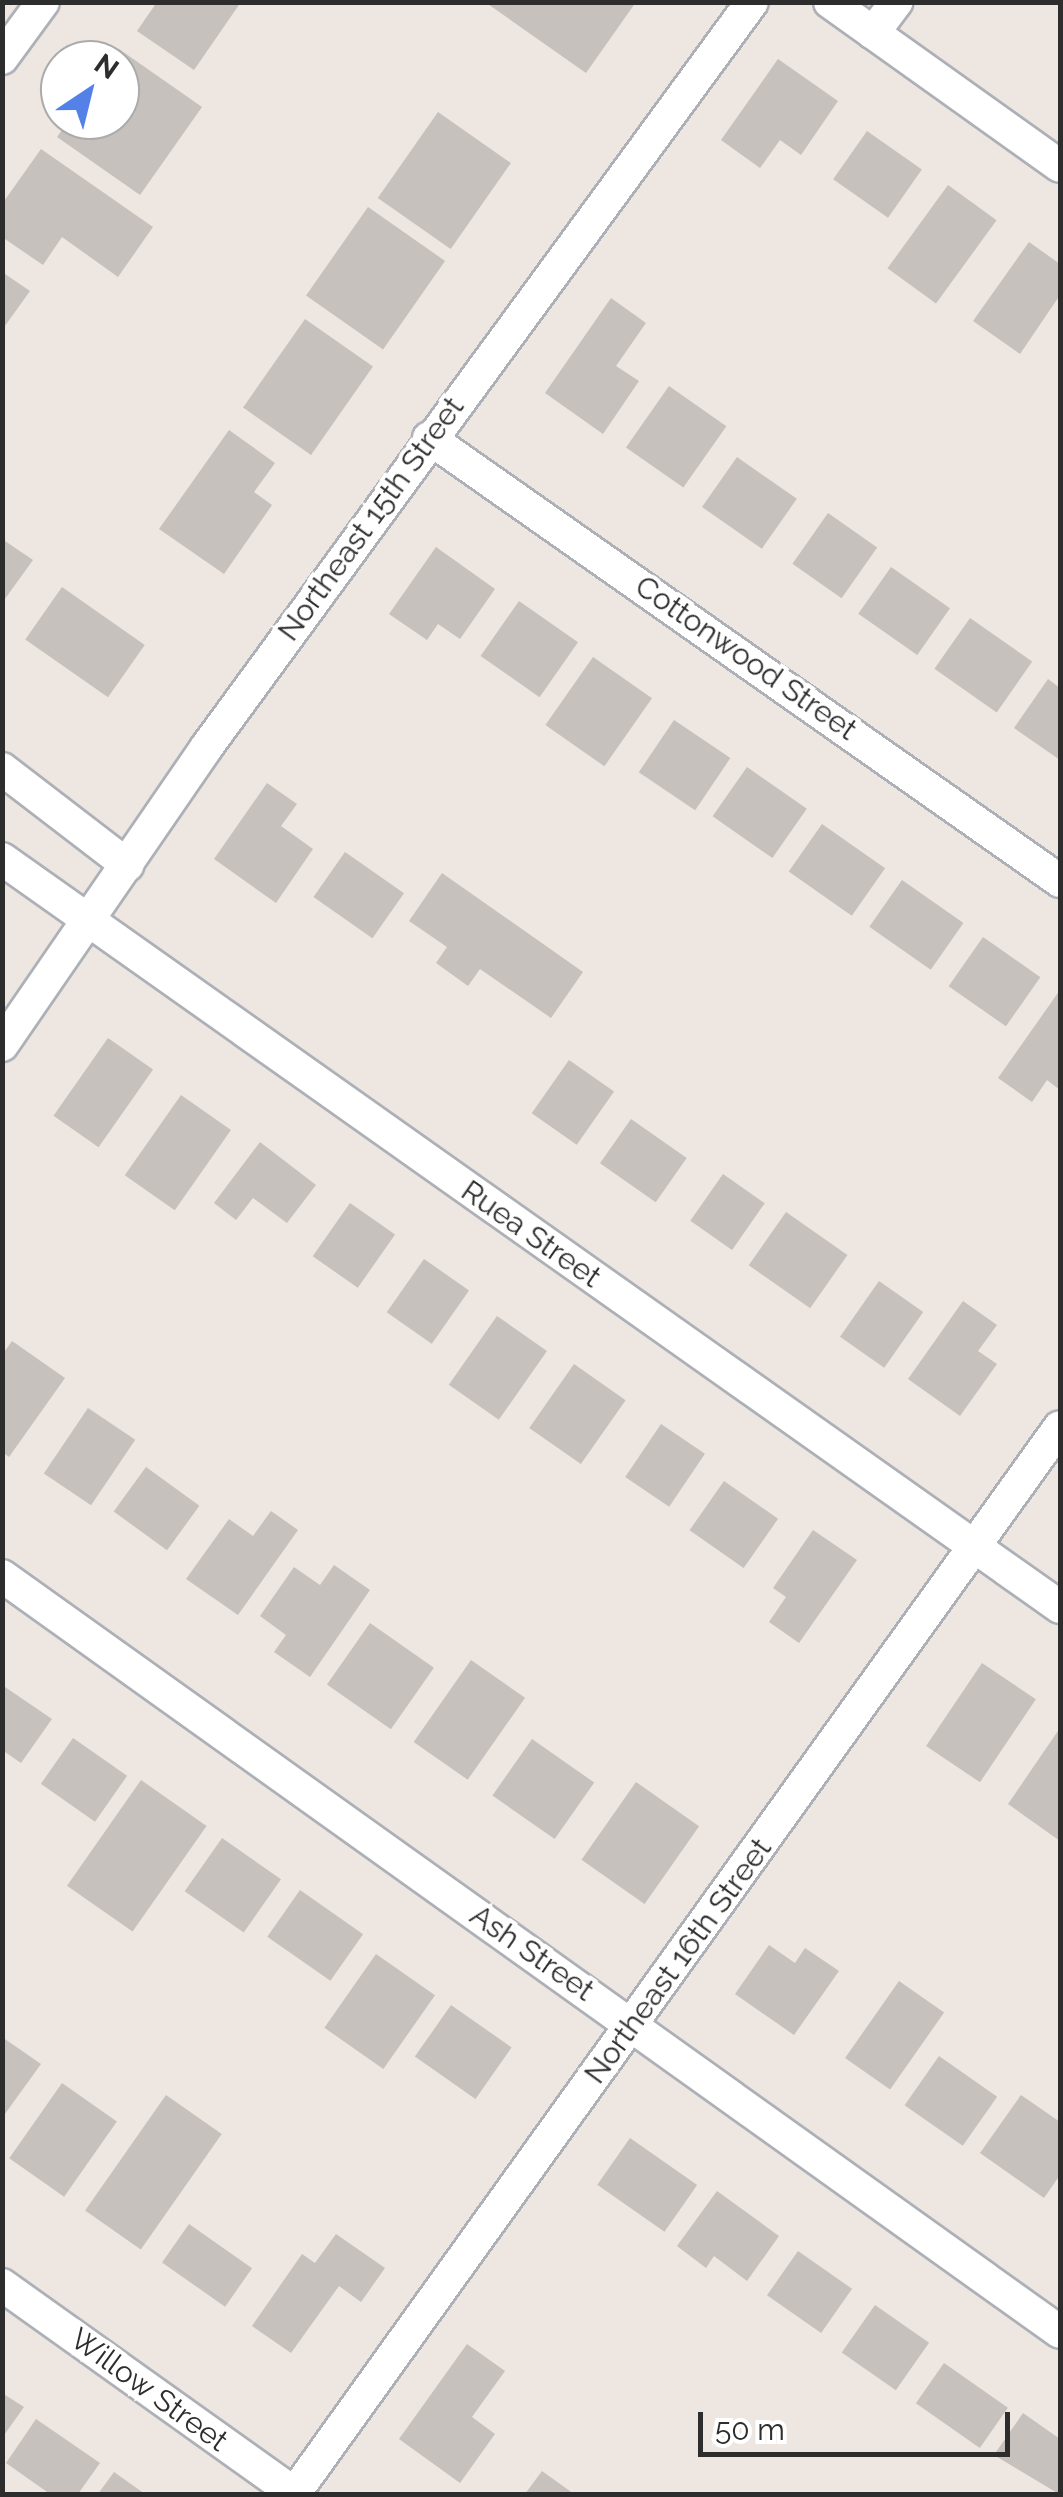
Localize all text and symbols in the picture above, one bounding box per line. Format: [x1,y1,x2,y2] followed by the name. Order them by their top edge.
[40,40,140,140] north arrow
[88,47,125,86] text: N
[270,390,472,648] street label: Northeast 15th Street
[628,568,864,748] street label: Cottonwood Street
[454,1173,608,1295] street label: Ruea Street
[577,1831,779,2091] street label: Northeast 16th Street
[463,1897,601,2009] street label: Ash Street
[63,2321,235,2459] street label: Willow Street
[703,2392,1016,2454] scale bar
[715,2412,785,2447] text: 50 m

